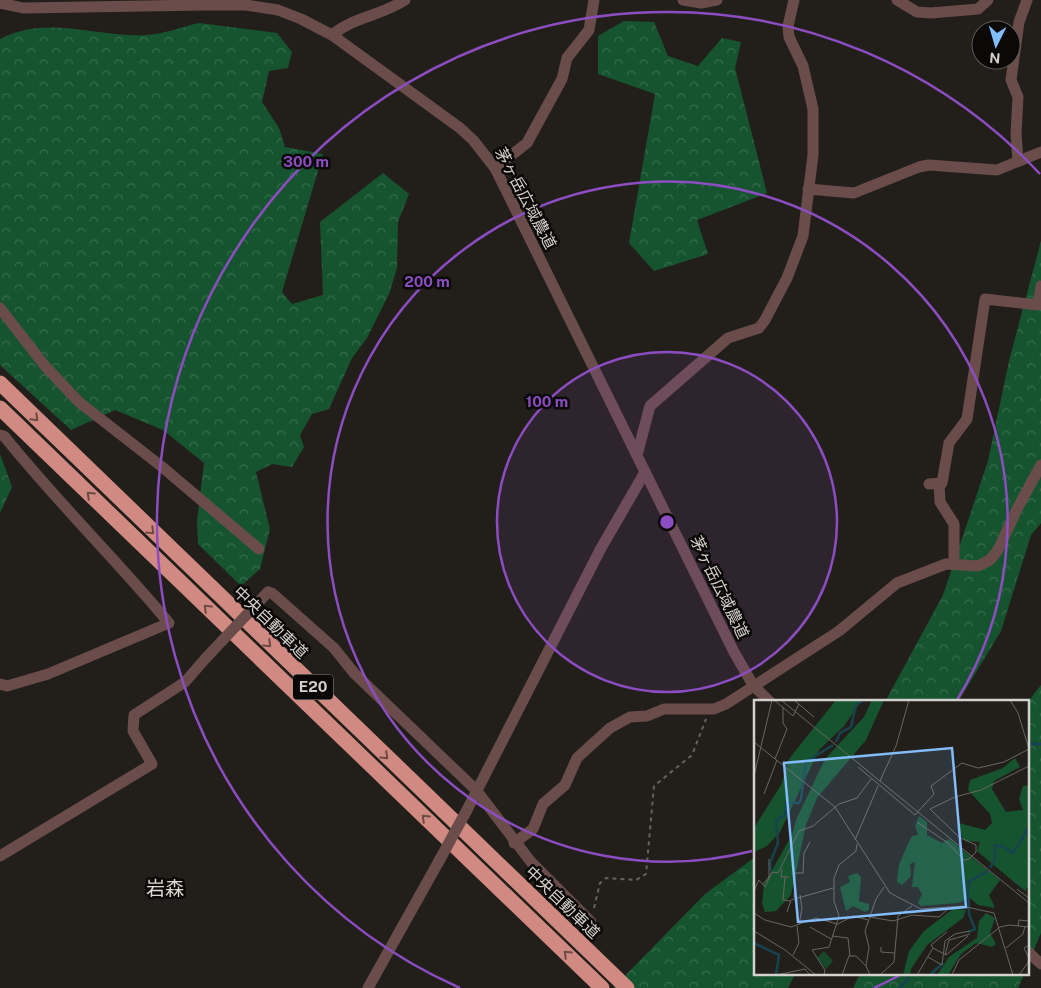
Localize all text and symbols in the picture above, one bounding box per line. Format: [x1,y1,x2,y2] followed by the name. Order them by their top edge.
[971,20,1021,70] north arrow
[989,50,1001,66] text: N
[491,144,560,252] street label: 茅ヶ岳広域農道
[283,153,329,170] text: 300 m
[404,273,450,290] text: 200 m
[526,393,568,410] text: 100 m
[29,412,38,421] one-way arrow
[87,492,96,501] one-way arrow
[658,513,676,531] centre of rings
[145,525,154,534] one-way arrow
[686,533,753,642] street label: 茅ヶ岳広域農道
[230,582,312,663] street label: 中央自動車道
[203,605,212,614] one-way arrow
[262,638,271,647] one-way arrow
[293,674,333,700] road number: E20
[754,700,1028,976] inset map
[380,750,389,759] one-way arrow
[421,814,430,823] one-way arrow
[522,862,604,943] street label: 中央自動車道
[146,877,184,899] district label: 岩森
[564,951,573,960] one-way arrow

